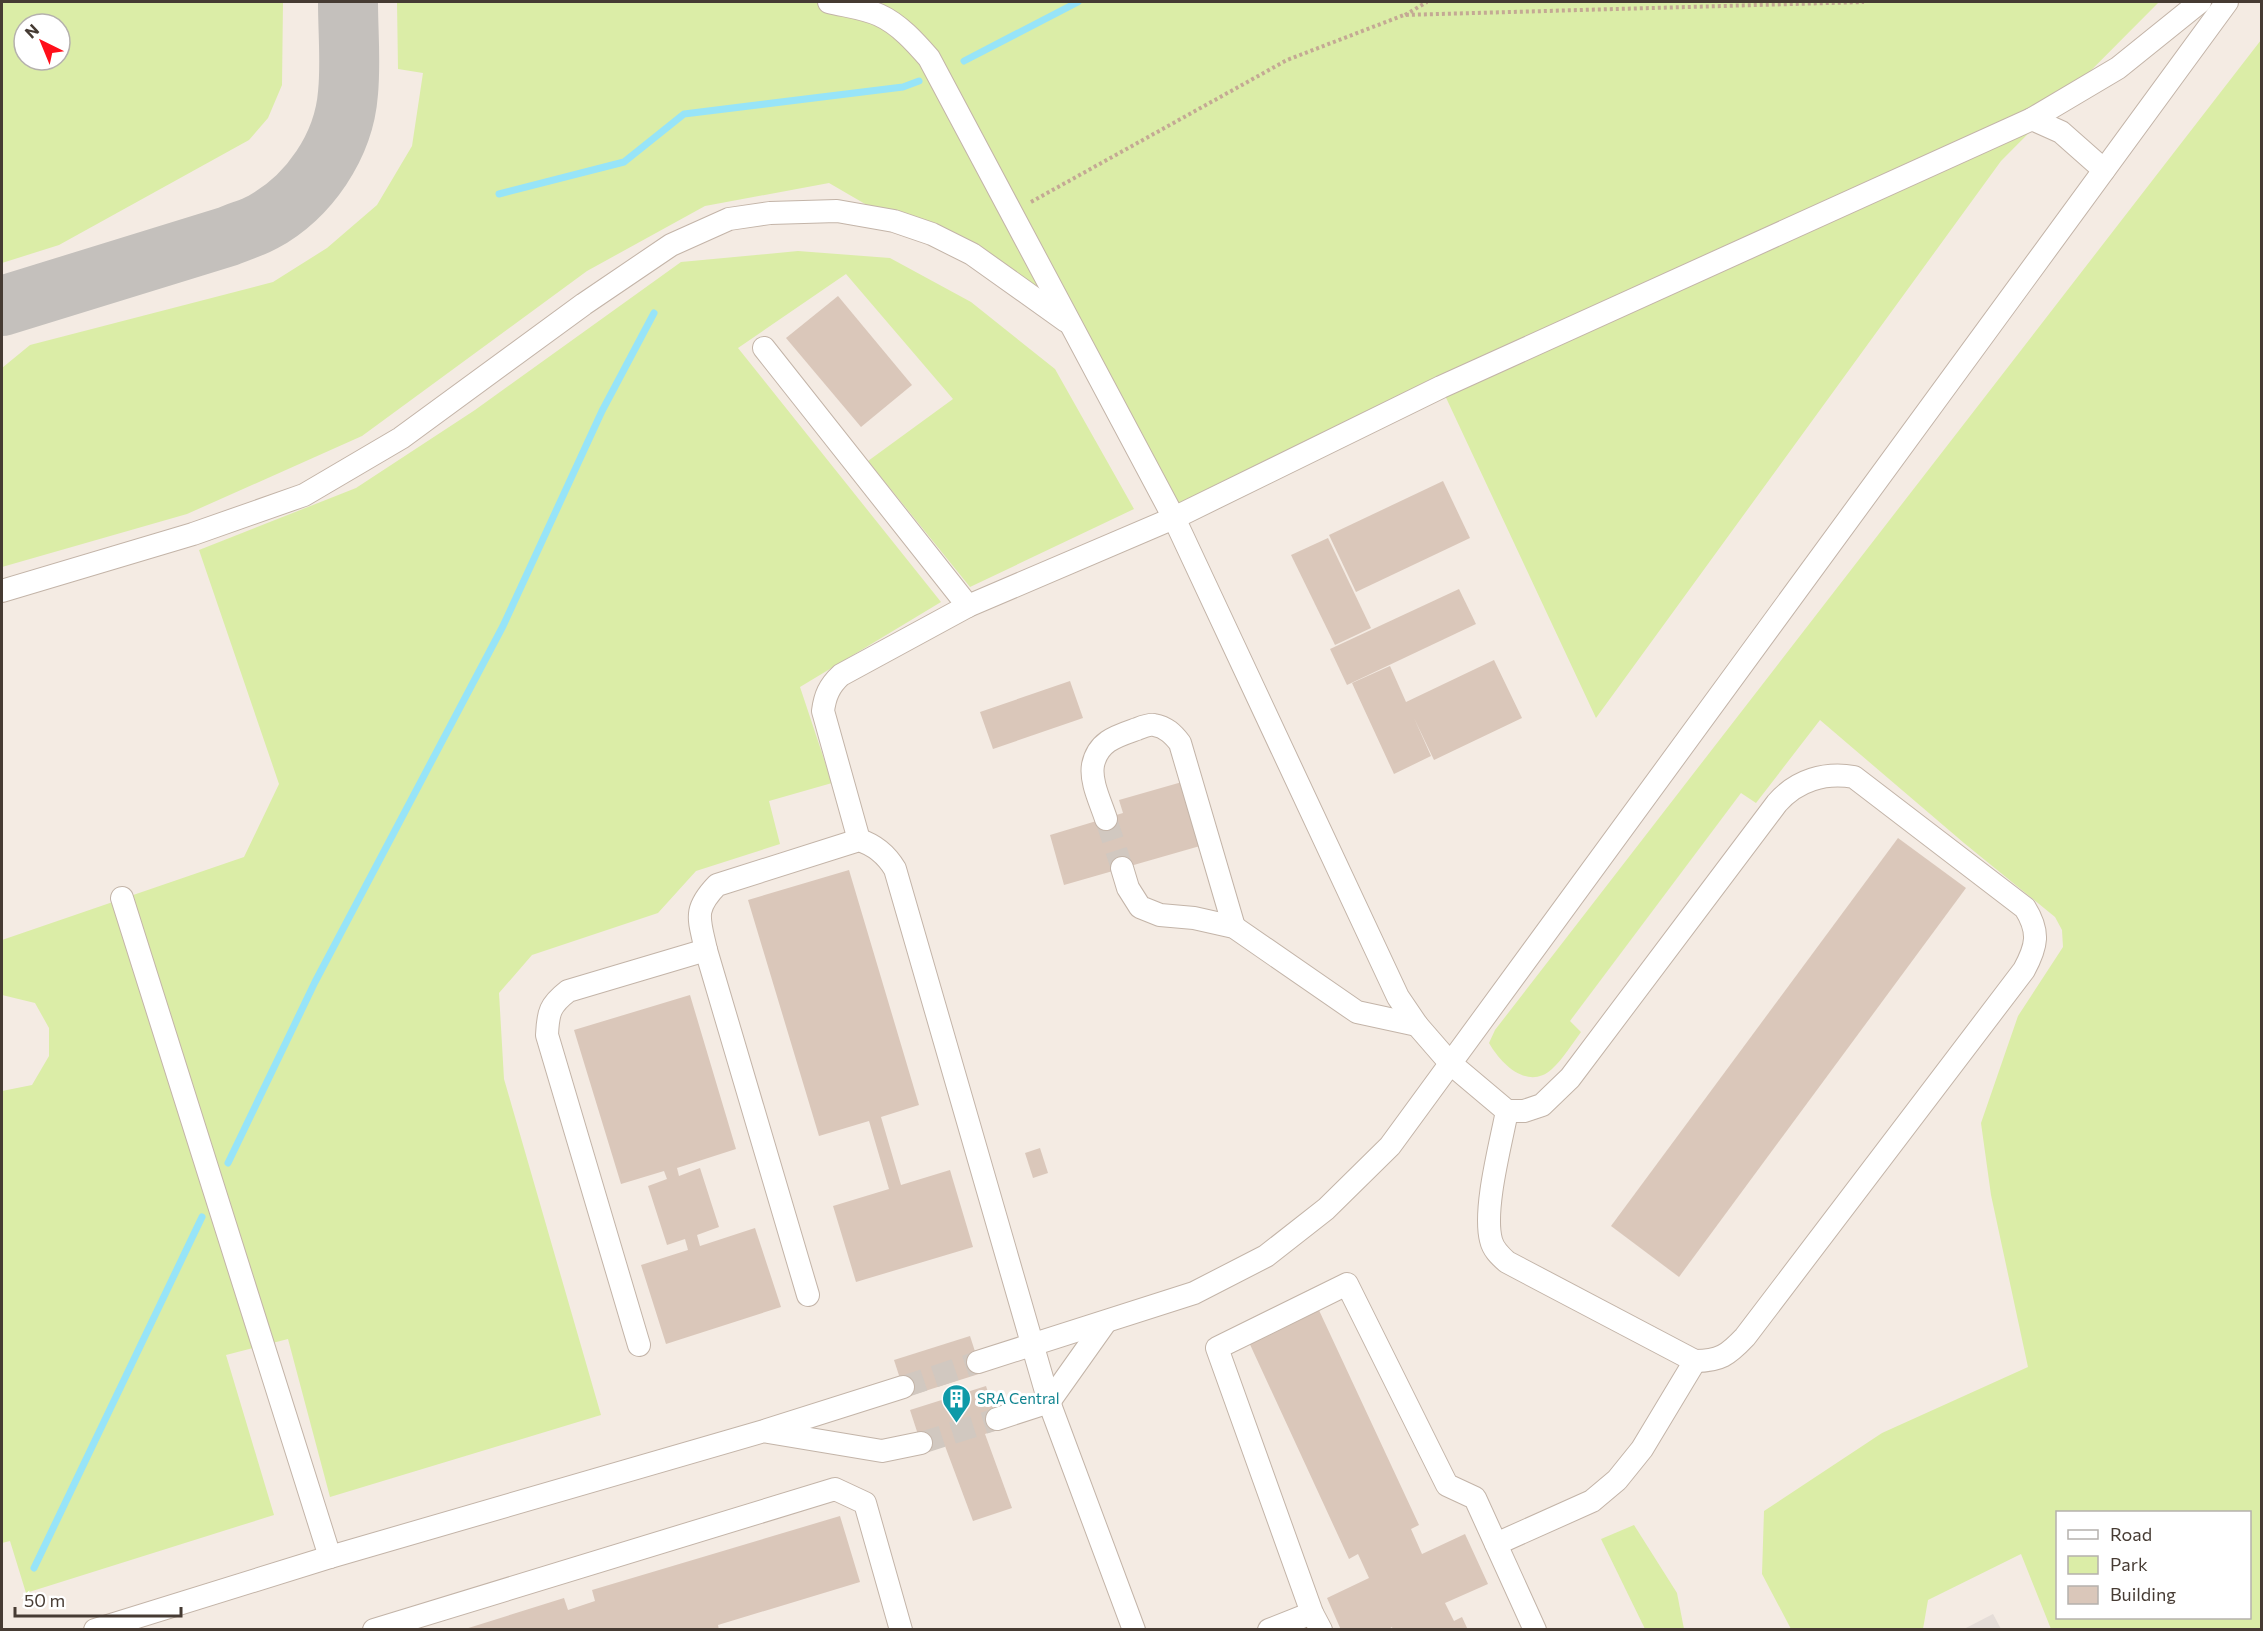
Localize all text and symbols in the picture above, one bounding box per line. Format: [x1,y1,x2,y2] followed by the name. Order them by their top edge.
[12,12,72,72] north arrow
[21,20,42,42] text: N
[940,1382,972,1424] building icon: SRA Central
[977,1389,1060,1407] place label: SRA Central
[2056,1511,2251,1619] legend
[2110,1523,2152,1545] text: Road
[2110,1553,2148,1575] text: Park
[15,1580,182,1618] scale bar
[2110,1583,2176,1605] text: Building
[24,1589,65,1611] text: 50 m

